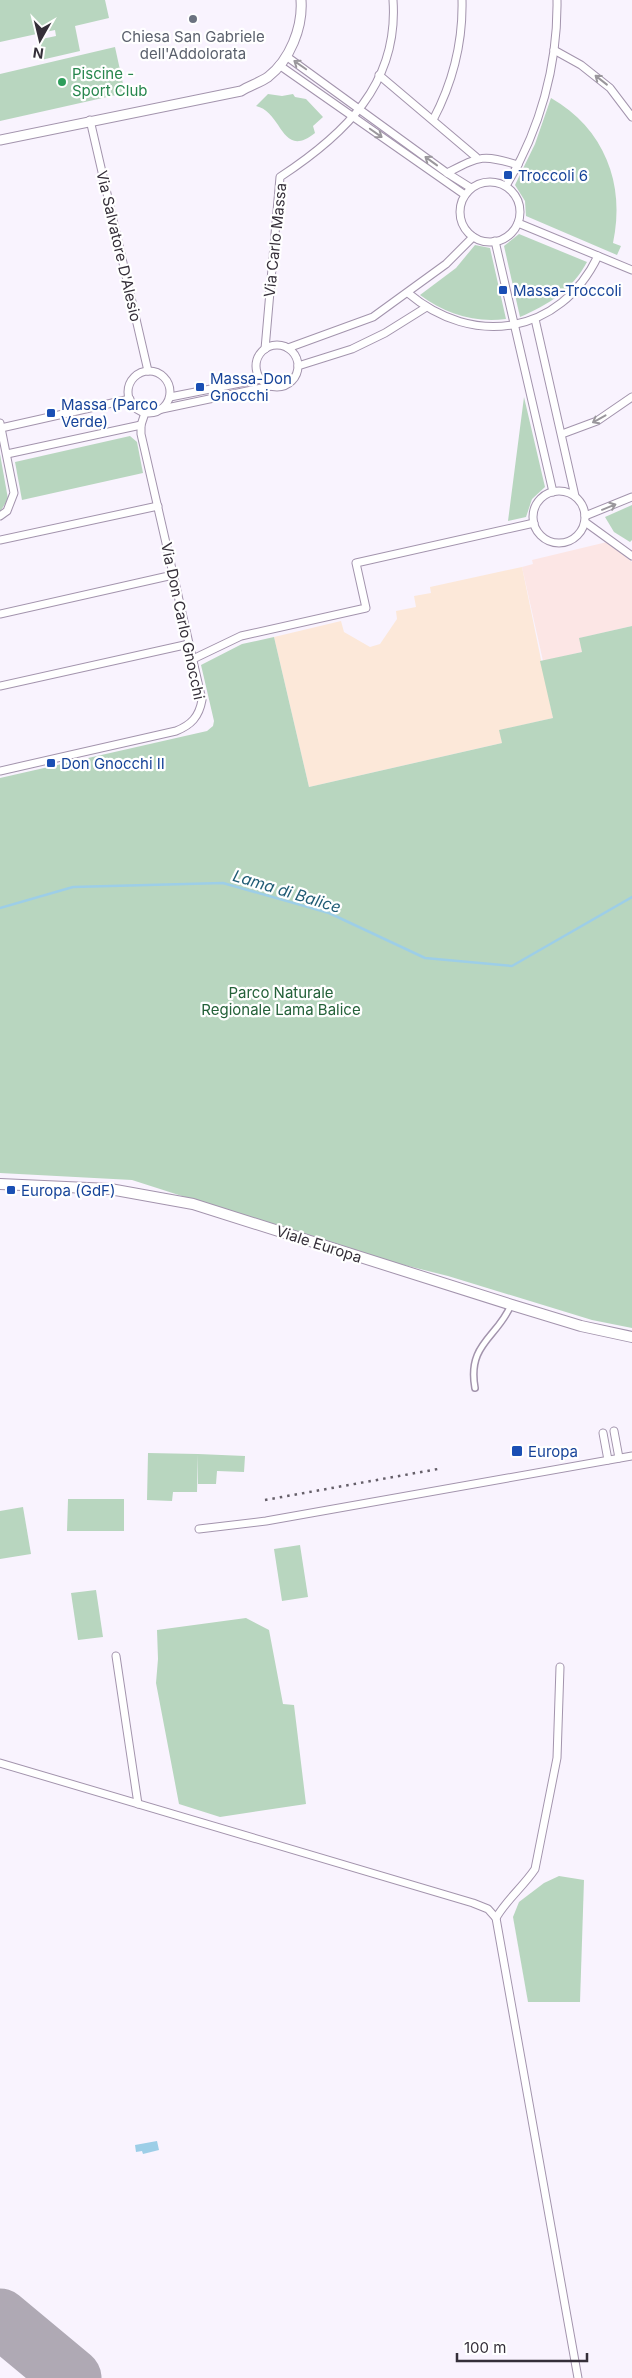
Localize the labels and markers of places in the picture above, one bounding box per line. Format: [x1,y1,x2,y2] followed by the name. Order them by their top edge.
[187,13,199,25] marker: Chiesa San Gabriele dell'Addolorata
[121,27,265,63] place label: Chiesa San Gabriele dell'Addolorata
[72,64,147,100] place label: Piscine - Sport Club
[56,76,68,88] marker: Piscine - Sport Club
[518,166,588,185] place label: Troccoli 6
[502,169,514,181] marker: Troccoli 6
[513,281,622,300] place label: Massa-Troccoli
[497,284,509,296] marker: Massa-Troccoli
[210,369,292,405] place label: Massa-Don Gnocchi
[194,381,206,393] marker: Massa-Don Gnocchi
[61,395,158,431] place label: Massa (Parco Verde)
[45,407,57,419] marker: Massa (Parco Verde)
[61,754,165,773] place label: Don Gnocchi II
[45,757,57,769] marker: Don Gnocchi II
[21,1181,115,1200] place label: Europa (GdF)
[5,1184,17,1196] marker: Europa (GdF)
[528,1442,578,1461] place label: Europa
[510,1444,524,1458] marker: Europa

